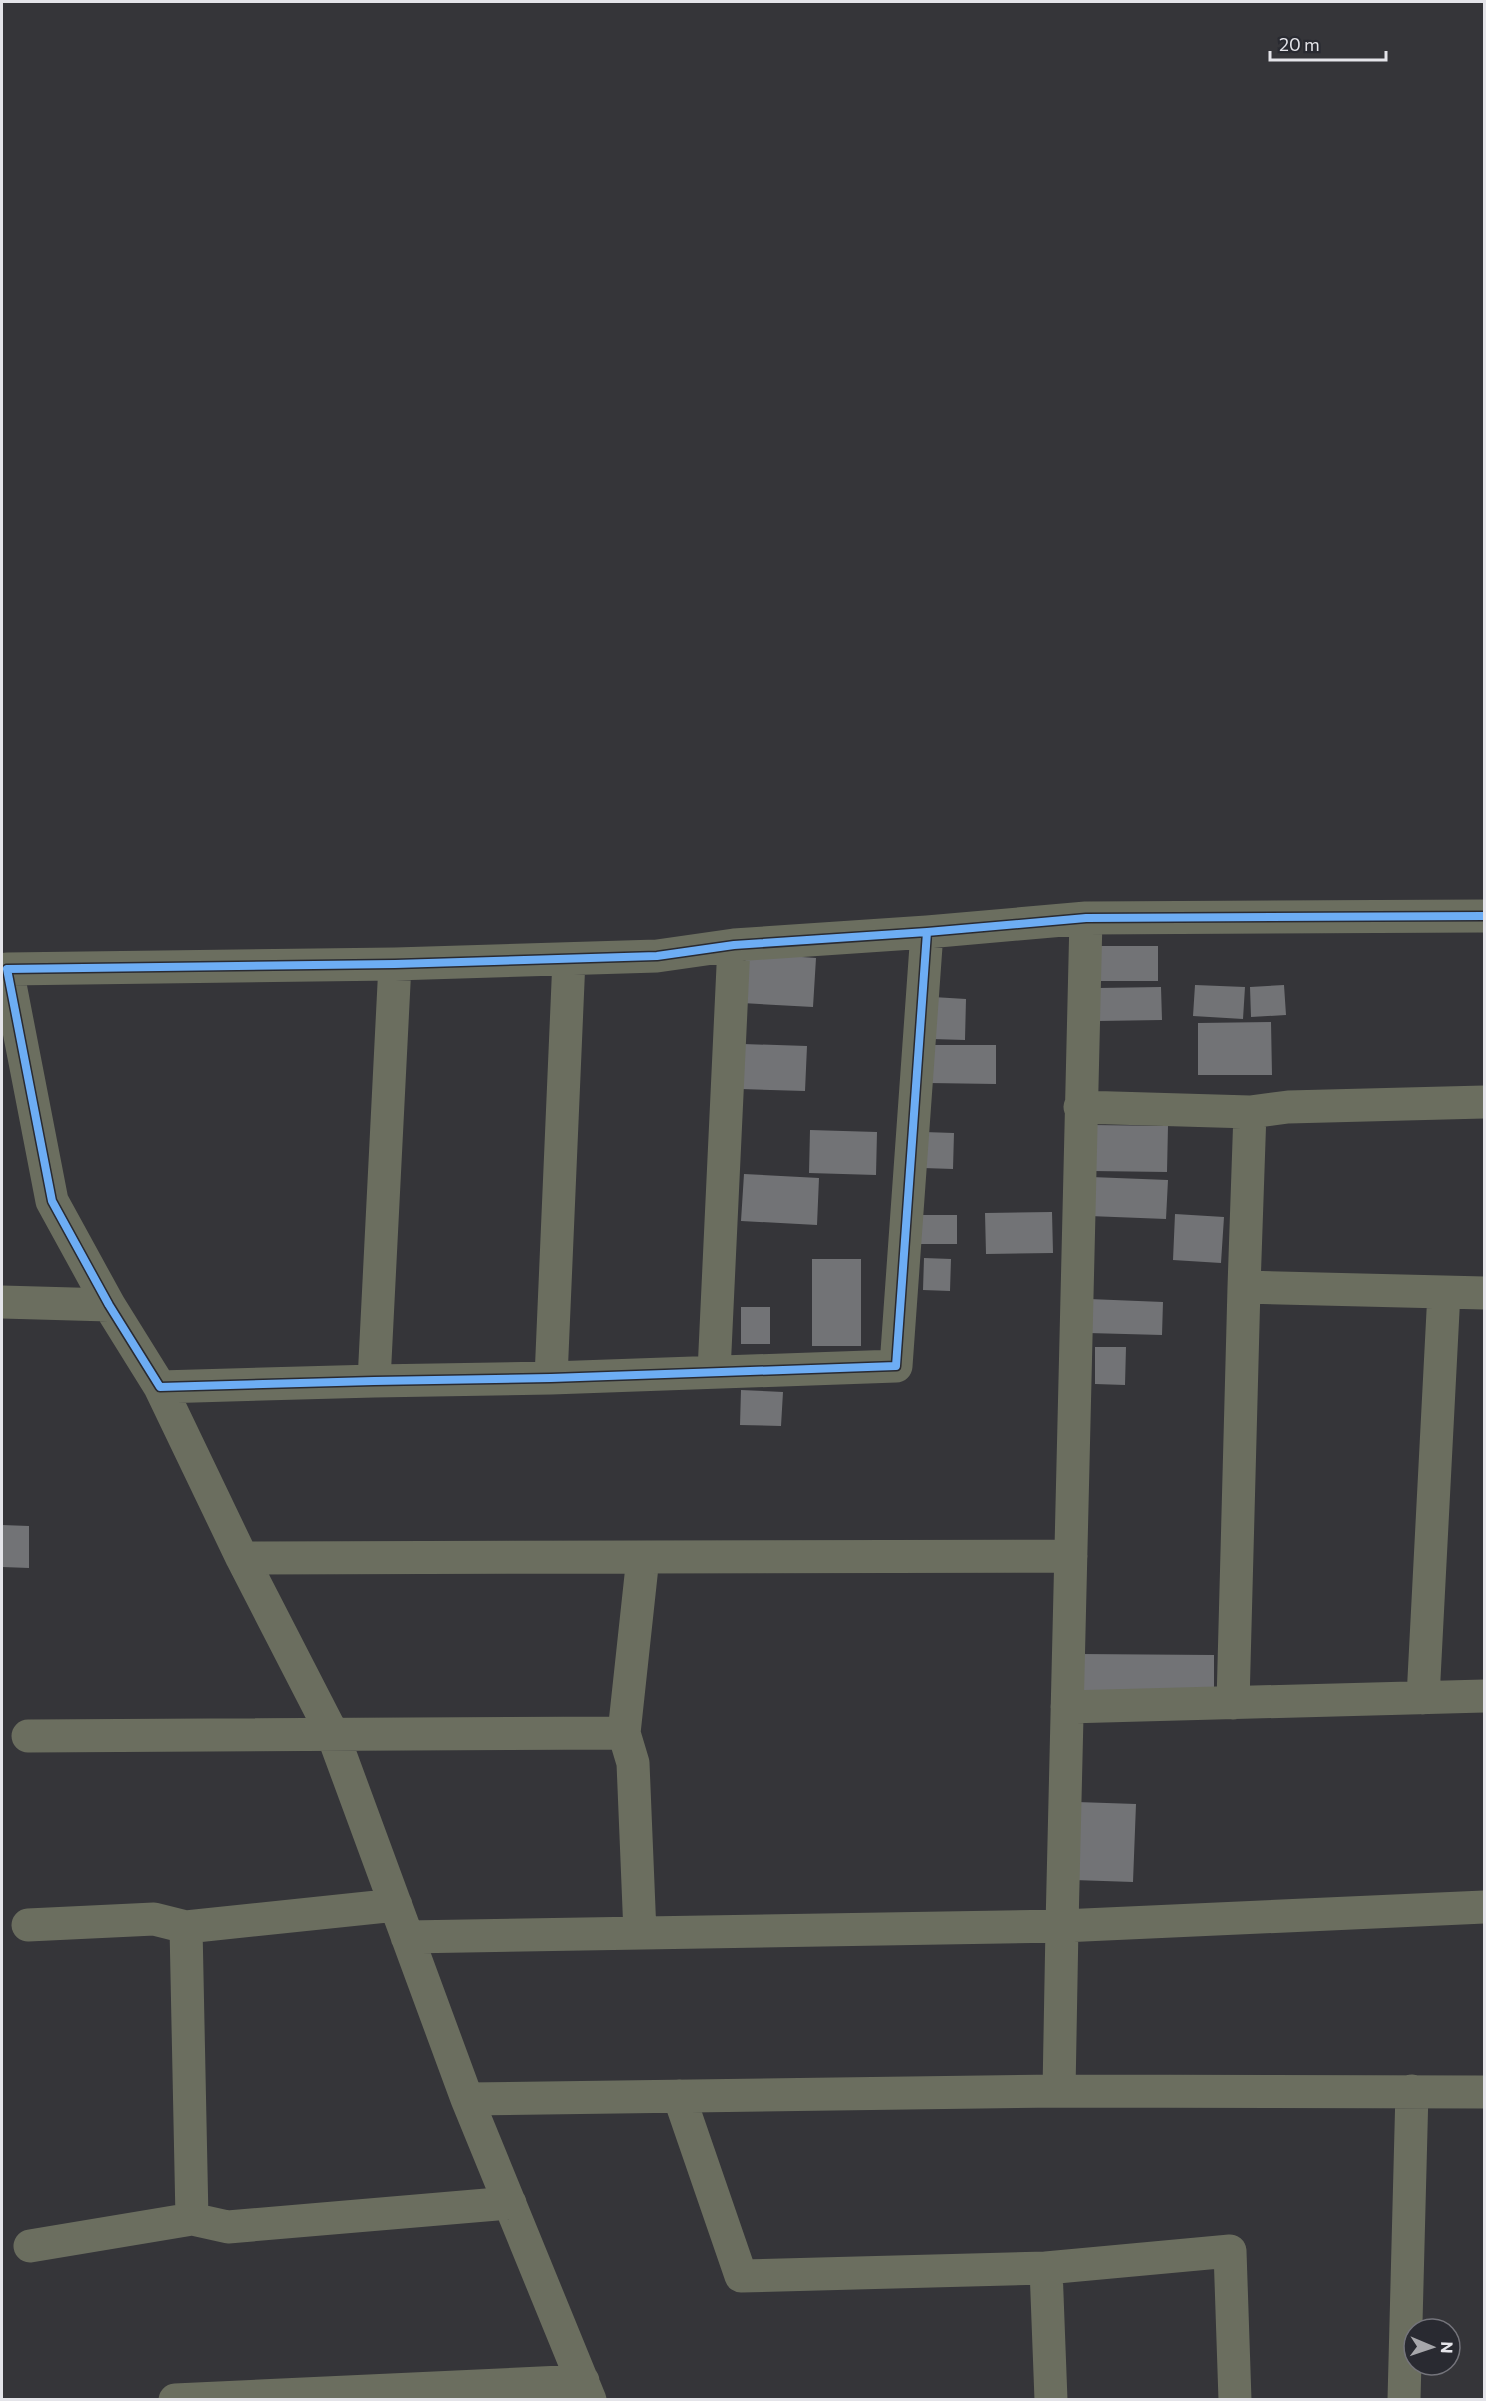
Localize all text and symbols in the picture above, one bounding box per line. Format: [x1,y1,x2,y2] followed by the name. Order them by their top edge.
[1270,24,1386,62] scale bar
[1279,33,1320,55] text: 20 m
[1402,2317,1462,2377] north arrow
[1438,2341,1457,2354] text: N

